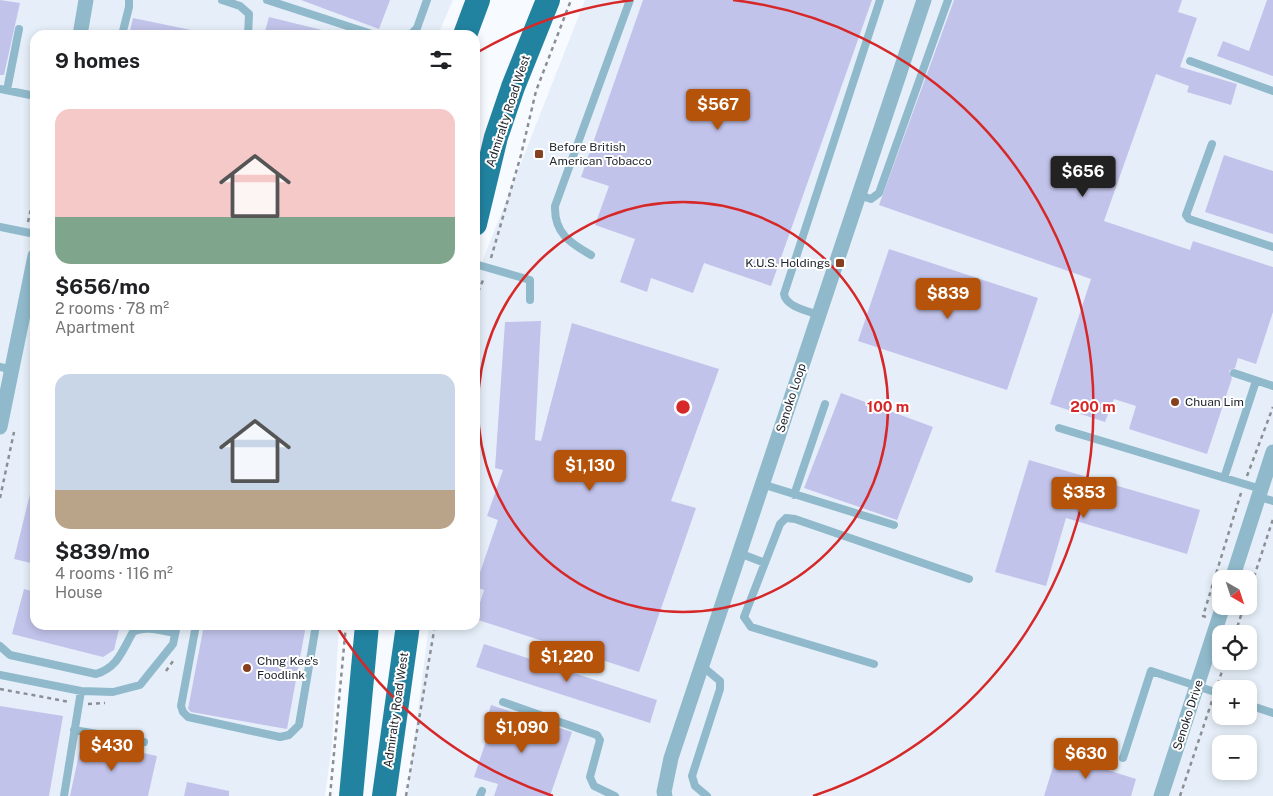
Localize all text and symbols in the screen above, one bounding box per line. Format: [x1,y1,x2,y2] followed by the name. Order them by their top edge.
[427,46,455,74] icon: filters
[55,48,140,73] text: 9 homes
[483,53,533,169] street label: Admiralty Road West
[688,88,748,131] pin: $567
[697,95,739,114] text: $567
[549,140,652,168] place label: Before British American Tobacco
[210,141,300,231] icon: home
[533,148,545,160] marker: Before British American Tobacco
[1053,156,1113,198] pin: $656
[1062,162,1104,181] text: $656
[745,256,830,270] place label: K.U.S. Holdings
[834,257,846,269] marker: K.U.S. Holdings
[55,274,150,299] text: $656/mo
[918,278,978,320] pin: $839
[927,284,969,303] text: $839
[55,299,169,318] text: 2 rooms · 78 m²
[55,318,135,337] text: Apartment
[773,362,809,434] street label: Senoko Loop
[1185,395,1244,409] place label: Chuan Lim
[1169,396,1181,408] marker: Chuan Lim
[674,398,692,416] centre of rings
[867,398,909,415] text: 100 m
[1070,398,1116,415] text: 200 m
[210,406,300,496] icon: home
[549,450,631,492] pin: $1,130
[565,456,615,475] text: $1,130
[1054,476,1114,519] pin: $353
[1063,483,1105,502] text: $353
[55,539,150,564] text: $839/mo
[55,564,173,583] text: 4 rooms · 116 m²
[1212,570,1258,615] north arrow
[1212,570,1257,780] map controls
[55,583,103,602] text: House
[1212,625,1257,670] button: locate
[526,640,608,683] pin: $1,220
[540,647,594,666] text: $1,220
[381,651,411,769] street label: Admiralty Road West
[257,654,318,682] place label: Chng Kee's Foodlink
[241,662,253,674] marker: Chng Kee's Foodlink
[1170,678,1206,752] street label: Senoko Drive
[1212,680,1257,725] button: +
[481,712,563,754] pin: $1,090
[495,718,549,737] text: $1,090
[82,730,142,772] pin: $430
[1212,735,1257,780] button: −
[91,736,133,755] text: $430
[1056,738,1116,780] pin: $630
[1065,744,1107,763] text: $630

